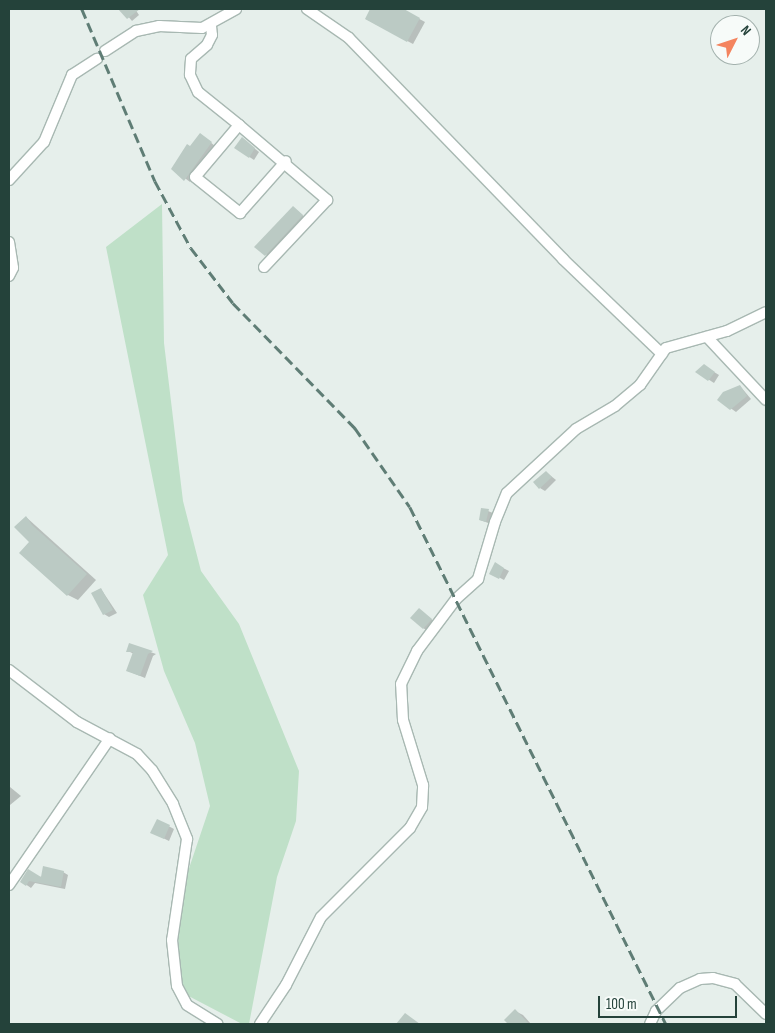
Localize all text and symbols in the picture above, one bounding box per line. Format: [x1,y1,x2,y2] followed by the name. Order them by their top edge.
[710,15,760,65] north arrow
[737,22,755,39] text: N
[600,986,739,1018] scale bar
[606,995,637,1014] text: 100 m

